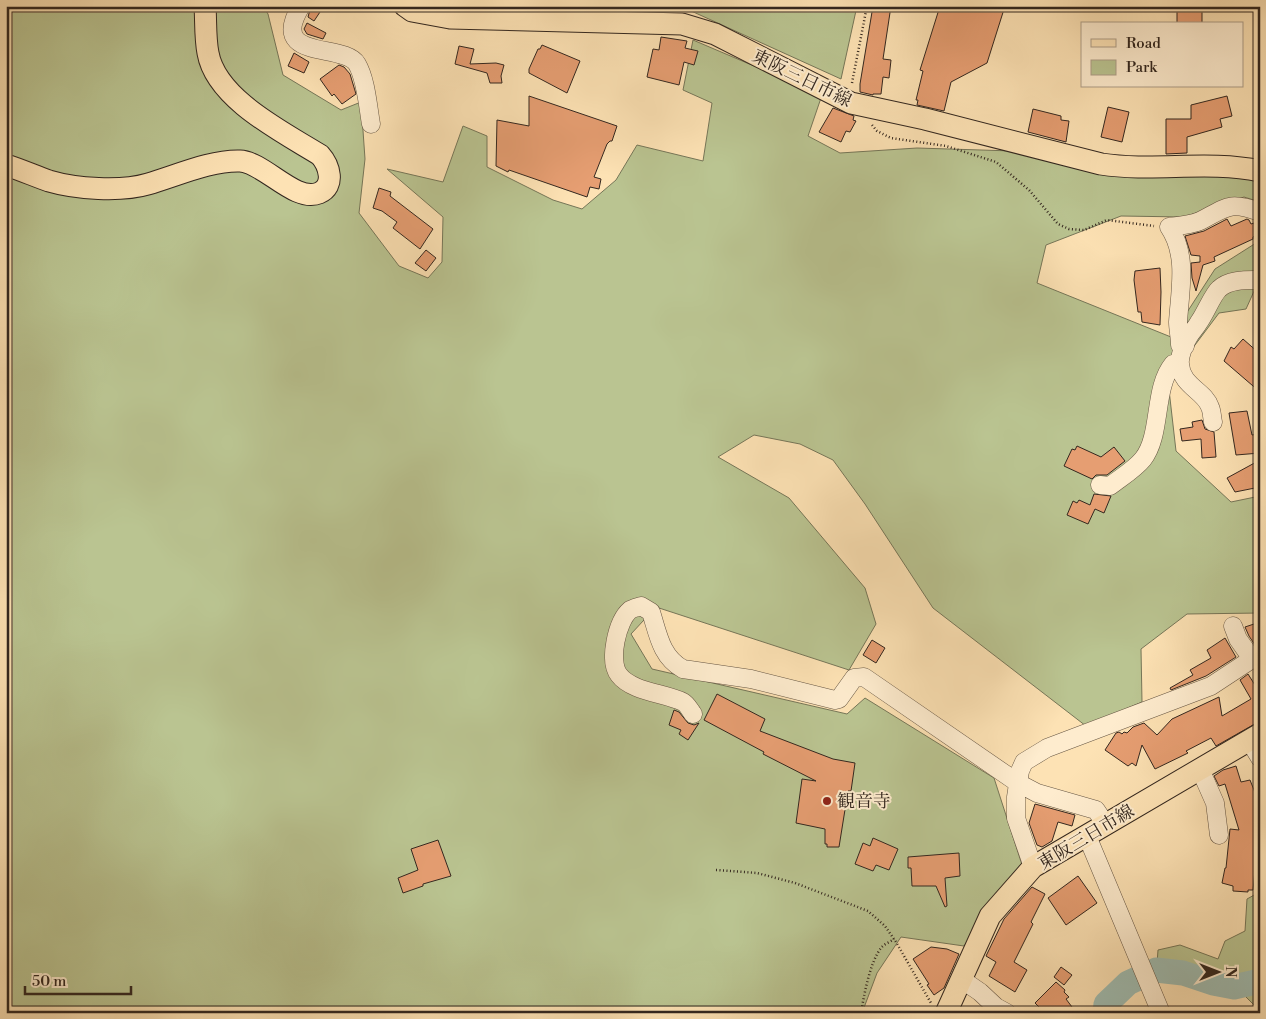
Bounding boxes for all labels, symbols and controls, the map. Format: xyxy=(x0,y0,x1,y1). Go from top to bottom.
legend xyxy=(1081,22,1244,88)
text: Road xyxy=(1126,34,1161,53)
street label: 東阪三日市線 xyxy=(748,44,855,112)
text: Park xyxy=(1126,58,1158,77)
place label: 観音寺 xyxy=(837,790,891,813)
marker: 観音寺 xyxy=(821,795,833,807)
street label: 東阪三日市線 xyxy=(1034,800,1138,875)
north arrow xyxy=(1194,946,1244,996)
scale bar xyxy=(25,964,131,996)
text: N xyxy=(1221,966,1239,978)
text: 50 m xyxy=(32,972,66,991)

